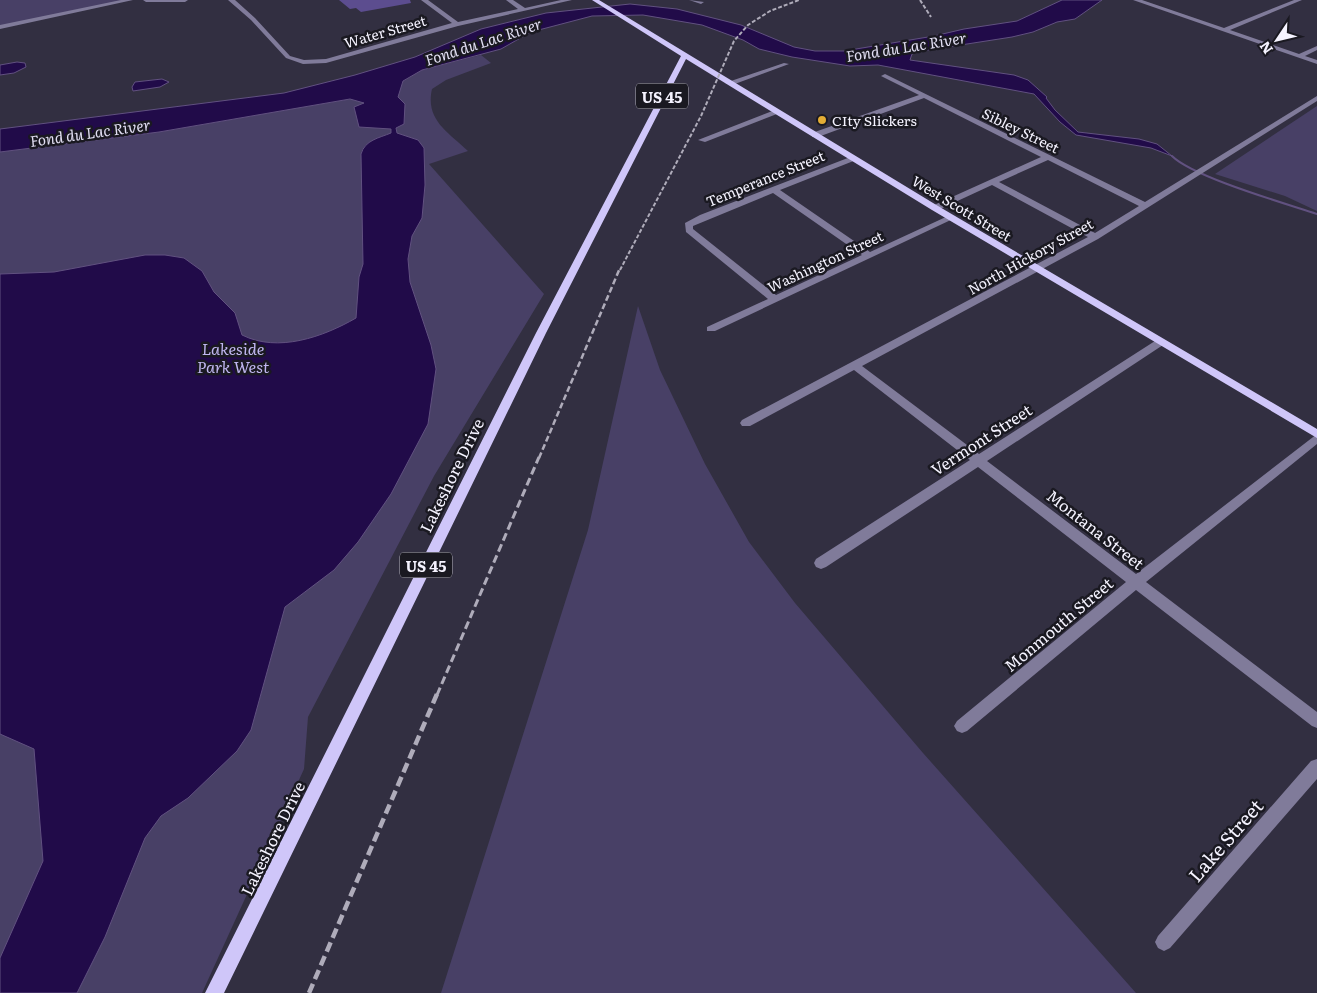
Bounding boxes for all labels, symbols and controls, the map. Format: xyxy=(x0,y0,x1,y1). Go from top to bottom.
street label: Water Street xyxy=(342,10,429,52)
water label: Fond du Lac River xyxy=(422,11,544,71)
north arrow xyxy=(1252,15,1302,65)
water label: Fond du Lac River xyxy=(844,25,968,67)
text: N xyxy=(1254,37,1277,59)
road number: US 45 xyxy=(636,84,688,108)
street label: Sibley Street xyxy=(979,103,1063,157)
place label: CIty Slickers xyxy=(832,110,917,130)
water label: Fond du Lac River xyxy=(28,112,152,152)
marker: CIty Slickers xyxy=(816,114,828,126)
street label: Temperance Street xyxy=(703,145,827,211)
street label: West Scott Street xyxy=(908,170,1016,246)
street label: North Hickory Street xyxy=(964,213,1097,299)
street label: Washington Street xyxy=(764,225,886,297)
park label: Lakeside Park West xyxy=(197,336,270,378)
street label: Vermont Street xyxy=(926,397,1037,481)
street label: Lakeshore Drive xyxy=(413,414,489,536)
street label: Montana Street xyxy=(1042,483,1150,575)
road number: US 45 xyxy=(400,552,452,578)
street label: Monmouth Street xyxy=(998,571,1118,677)
street label: Lakeshore Drive xyxy=(234,777,310,899)
street label: Lake Street xyxy=(1181,792,1269,888)

